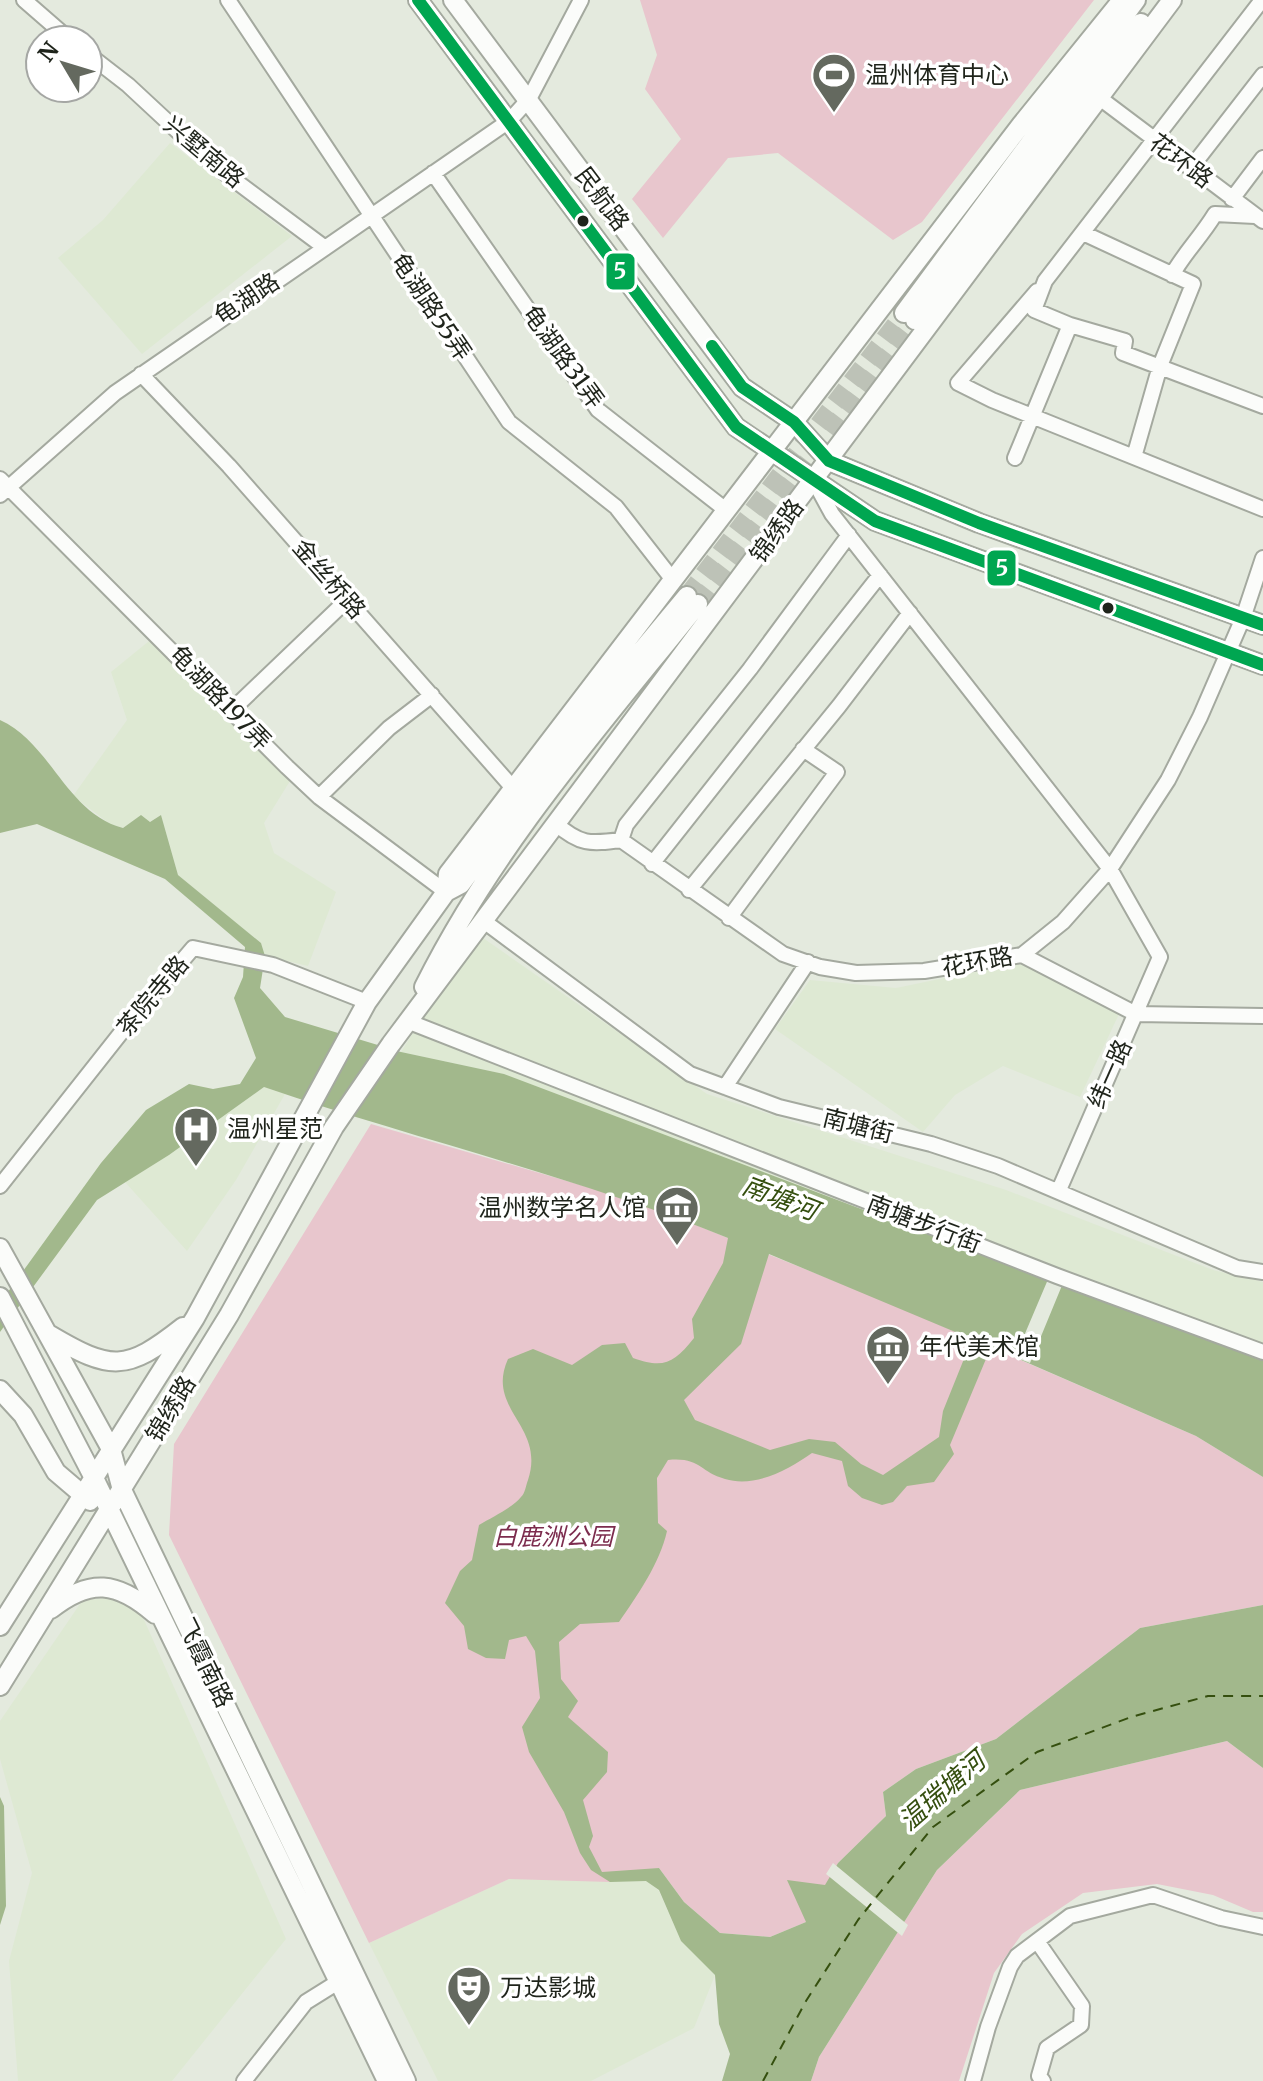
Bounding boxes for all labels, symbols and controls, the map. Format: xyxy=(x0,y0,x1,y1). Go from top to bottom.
north arrow xyxy=(24,24,104,104)
text: N xyxy=(32,36,65,67)
sports icon: 温州体育中心 xyxy=(810,51,858,114)
place label: 温州体育中心 xyxy=(865,59,1009,90)
street label: 兴墅南路 xyxy=(158,109,251,194)
street label: 花环路 xyxy=(1143,127,1219,195)
street label: 民航路 xyxy=(568,161,636,237)
unlabelled marker xyxy=(575,213,591,229)
street label: 龟湖路55弄 xyxy=(384,247,479,366)
line badge: 5 xyxy=(605,252,636,291)
text: 5 xyxy=(614,257,626,285)
street label: 龟湖路 xyxy=(208,266,285,332)
street label: 龟湖路31弄 xyxy=(516,299,611,414)
street label: 锦绣路 xyxy=(743,492,810,569)
street label: 金丝桥路 xyxy=(286,532,373,625)
line badge: 5 xyxy=(986,549,1017,587)
text: 5 xyxy=(996,554,1008,582)
unlabelled marker xyxy=(1100,600,1116,616)
street label: 龟湖路197弄 xyxy=(163,639,278,756)
street label: 花环路 xyxy=(939,940,1015,983)
street label: 茶院寺路 xyxy=(110,949,195,1042)
street label: 纬一路 xyxy=(1081,1035,1138,1113)
street label: 南塘街 xyxy=(819,1102,897,1149)
hospital icon: 温州星范 xyxy=(172,1105,220,1168)
place label: 温州星范 xyxy=(227,1113,323,1144)
water label: 南塘河 xyxy=(738,1168,827,1229)
museum icon: 温州数学名人馆 xyxy=(653,1184,701,1247)
street label: 南塘步行街 xyxy=(863,1188,986,1260)
place label: 温州数学名人馆 xyxy=(478,1192,646,1223)
museum icon: 年代美术馆 xyxy=(864,1323,912,1386)
place label: 年代美术馆 xyxy=(919,1331,1039,1362)
street label: 锦绣路 xyxy=(139,1370,202,1448)
park label: 白鹿洲公园 xyxy=(493,1521,616,1552)
street label: 飞霞南路 xyxy=(170,1613,240,1713)
water label: 温瑞塘河 xyxy=(892,1741,996,1837)
theatre icon: 万达影城 xyxy=(445,1964,493,2027)
place label: 万达影城 xyxy=(500,1972,596,2003)

